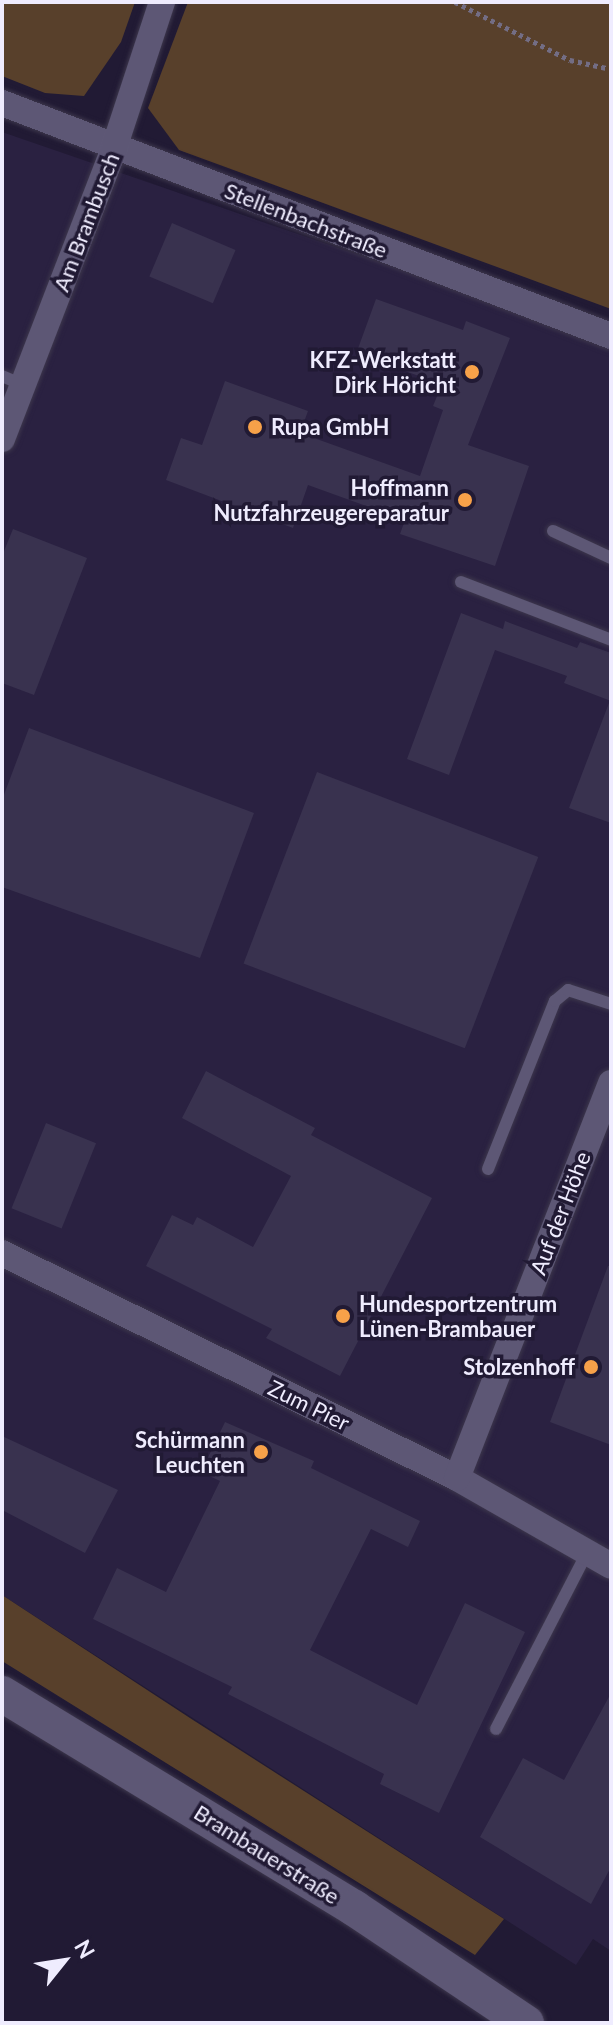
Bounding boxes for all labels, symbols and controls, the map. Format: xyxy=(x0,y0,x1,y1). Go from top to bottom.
street label: Am Brambusch xyxy=(47,149,125,295)
street label: Stellenbachstraße xyxy=(221,177,391,263)
place label: KFZ-Werkstatt Dirk Höricht xyxy=(310,346,456,398)
marker: KFZ-Werkstatt Dirk Höricht xyxy=(463,363,481,381)
place label: Rupa GmbH xyxy=(271,414,389,440)
marker: Rupa GmbH xyxy=(246,418,264,436)
place label: Hoffmann Nutzfahrzeugereparatur xyxy=(214,474,449,526)
marker: Hoffmann Nutzfahrzeugereparatur xyxy=(456,491,474,509)
street label: Auf der Höhe xyxy=(524,1147,596,1279)
place label: Hundesportzentrum Lünen-Brambauer xyxy=(359,1290,557,1342)
marker: Hundesportzentrum Lünen-Brambauer xyxy=(334,1307,352,1325)
place label: Stolzenhoff xyxy=(463,1354,575,1380)
marker: Stolzenhoff xyxy=(582,1358,600,1376)
street label: Zum Pier xyxy=(264,1374,354,1436)
place label: Schürmann Leuchten xyxy=(135,1426,245,1478)
marker: Schürmann Leuchten xyxy=(252,1443,270,1461)
street label: Brambauerstraße xyxy=(189,1799,345,1909)
north arrow xyxy=(24,1921,104,2001)
text: N xyxy=(69,1935,101,1963)

